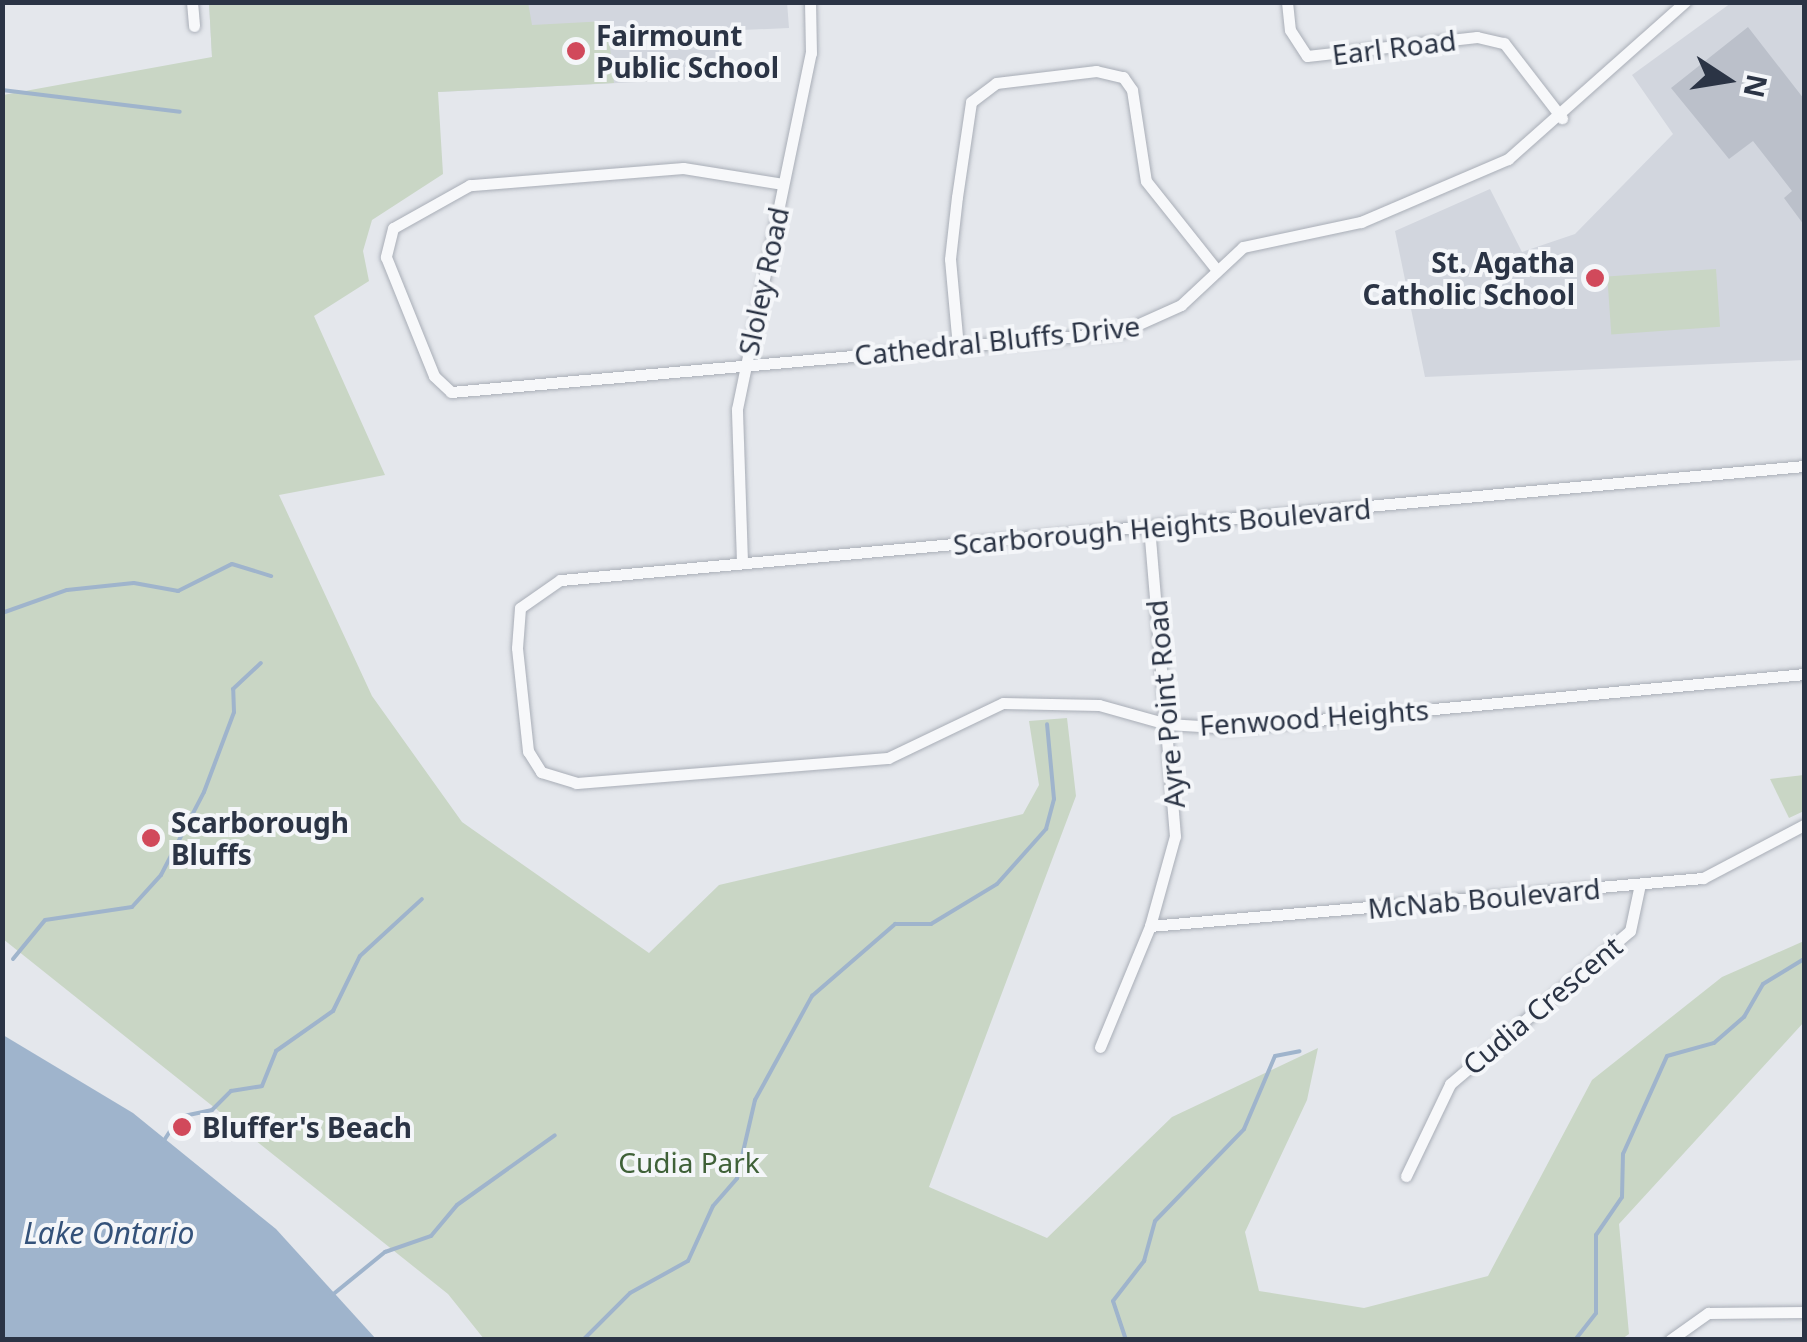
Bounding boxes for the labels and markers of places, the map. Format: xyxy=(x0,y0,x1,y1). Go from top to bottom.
place label: Fairmount Public School xyxy=(596,18,779,84)
marker: Fairmount Public School xyxy=(565,40,587,62)
place label: St. Agatha Catholic School xyxy=(1363,245,1575,311)
marker: St. Agatha Catholic School xyxy=(1584,267,1606,289)
place label: Scarborough Bluffs xyxy=(171,805,349,871)
marker: Scarborough Bluffs xyxy=(140,827,162,849)
place label: Bluffer's Beach xyxy=(202,1110,412,1144)
marker: Bluffer's Beach xyxy=(171,1116,193,1138)

